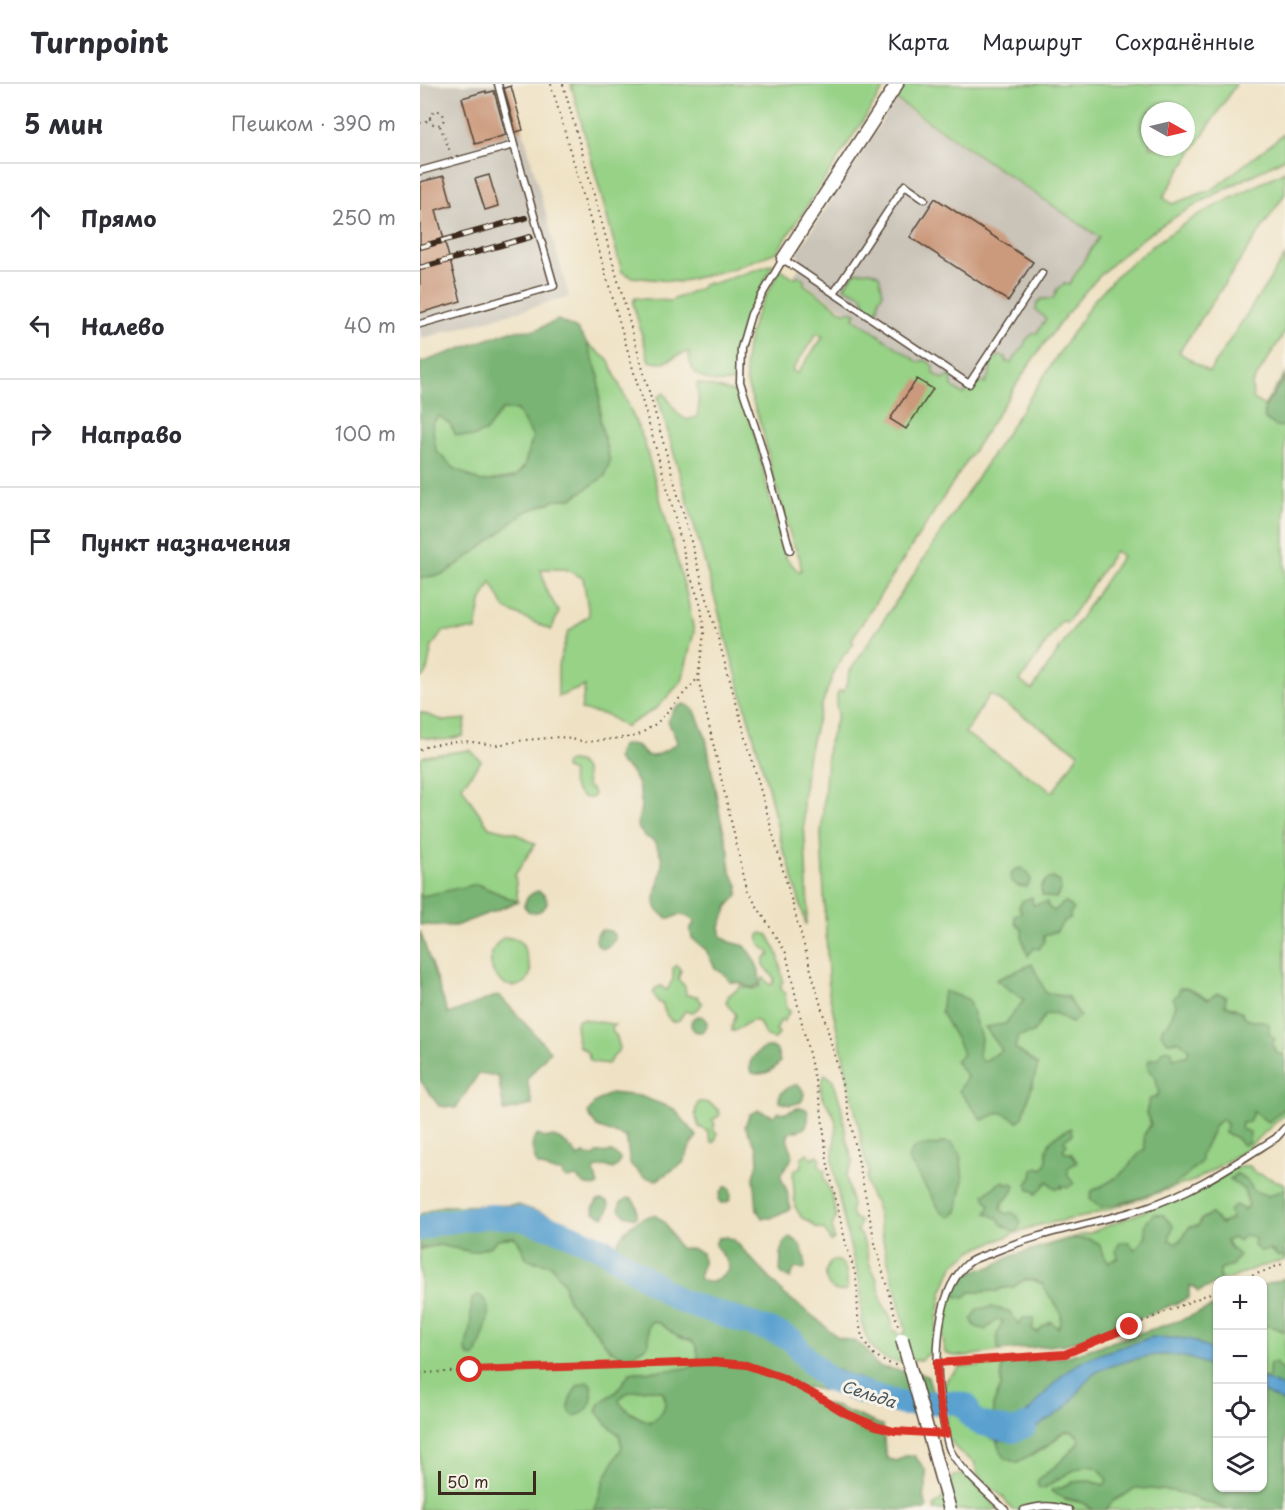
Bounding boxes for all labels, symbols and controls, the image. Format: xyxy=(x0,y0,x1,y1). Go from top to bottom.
text: Turnpoint xyxy=(30,20,169,63)
text: Карта xyxy=(888,25,949,57)
text: Маршрут xyxy=(982,25,1082,57)
text: Сохранённые xyxy=(1115,25,1255,57)
north arrow xyxy=(1141,102,1195,156)
text: 5 мин xyxy=(24,104,103,143)
text: Пешком · 390 m xyxy=(231,108,396,138)
icon: ahead xyxy=(24,201,57,234)
text: Прямо xyxy=(81,201,156,234)
text: 250 m xyxy=(332,202,396,232)
icon: left xyxy=(24,309,57,342)
text: Налево xyxy=(81,309,164,342)
text: 40 m xyxy=(344,310,396,340)
icon: right xyxy=(24,417,57,450)
text: Направо xyxy=(81,417,182,450)
text: 100 m xyxy=(335,418,396,448)
icon: arrive xyxy=(24,525,57,558)
text: Пункт назначения xyxy=(81,525,291,558)
map controls xyxy=(1213,1276,1267,1492)
button: + xyxy=(1213,1276,1267,1330)
route end xyxy=(1116,1313,1142,1339)
button: − xyxy=(1213,1330,1267,1384)
route start xyxy=(456,1356,482,1382)
water label: Сельда xyxy=(839,1373,900,1413)
button: locate xyxy=(1213,1384,1267,1438)
button: layers xyxy=(1213,1438,1267,1492)
scale bar xyxy=(438,1468,536,1496)
text: 50 m xyxy=(447,1469,488,1493)

